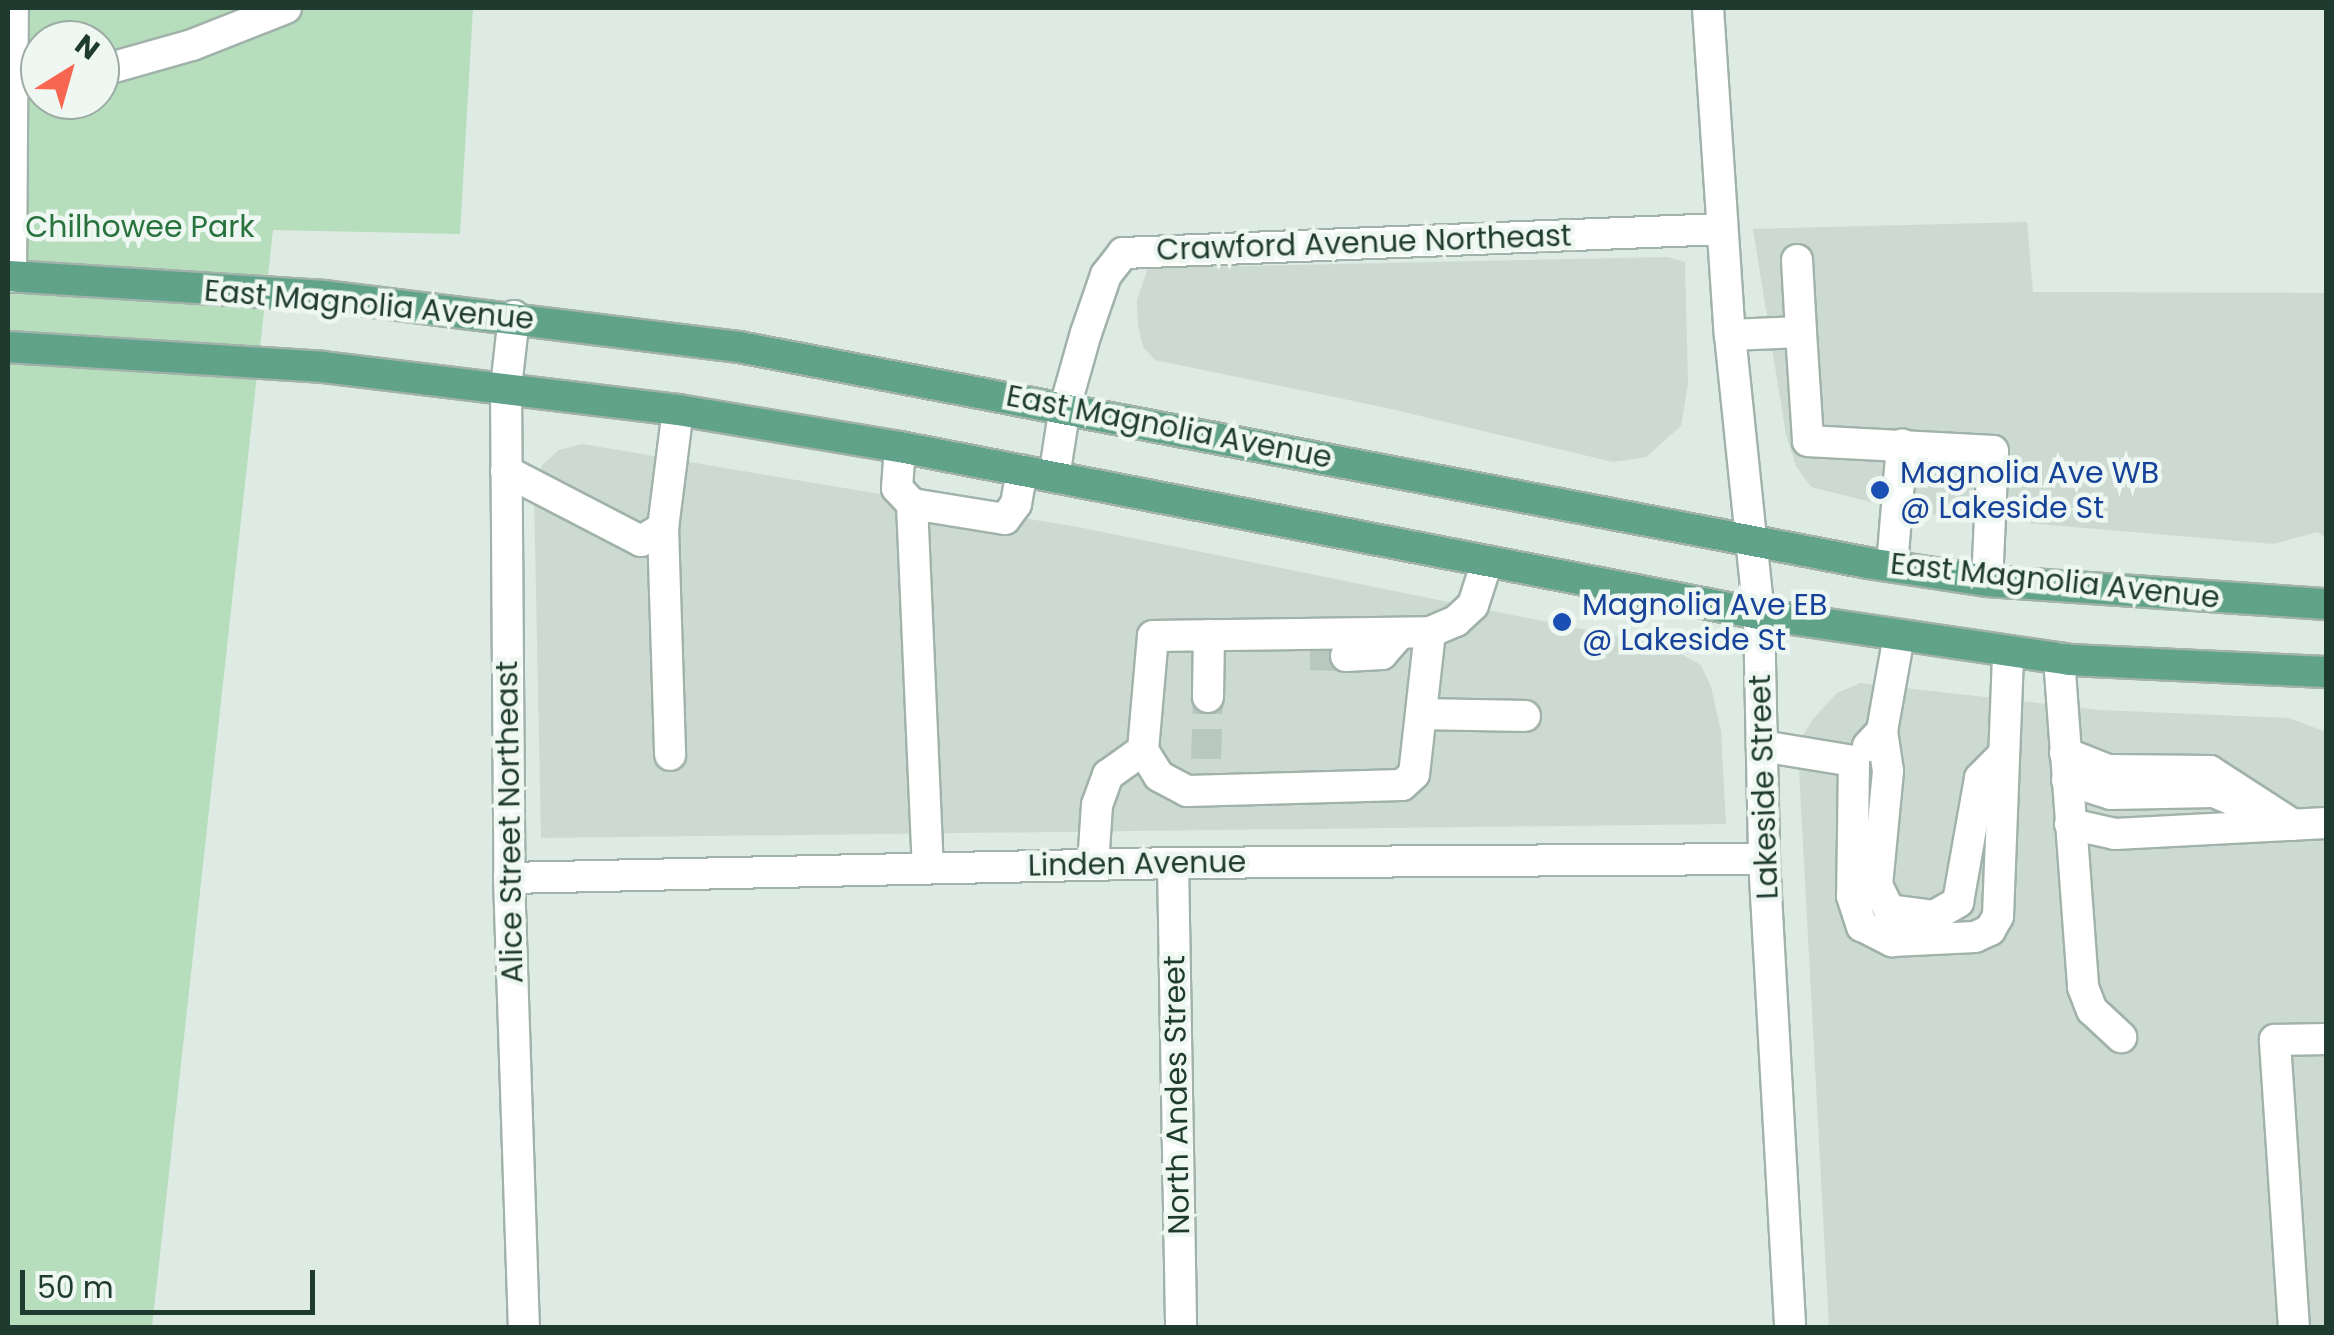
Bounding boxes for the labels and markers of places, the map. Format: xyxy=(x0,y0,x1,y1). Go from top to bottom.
place label: Magnolia Ave WB @ Lakeside St xyxy=(1900,455,2159,526)
marker: Magnolia Ave WB @ Lakeside St xyxy=(1869,479,1891,501)
place label: Magnolia Ave EB @ Lakeside St xyxy=(1582,587,1827,658)
marker: Magnolia Ave EB @ Lakeside St xyxy=(1551,611,1573,633)

